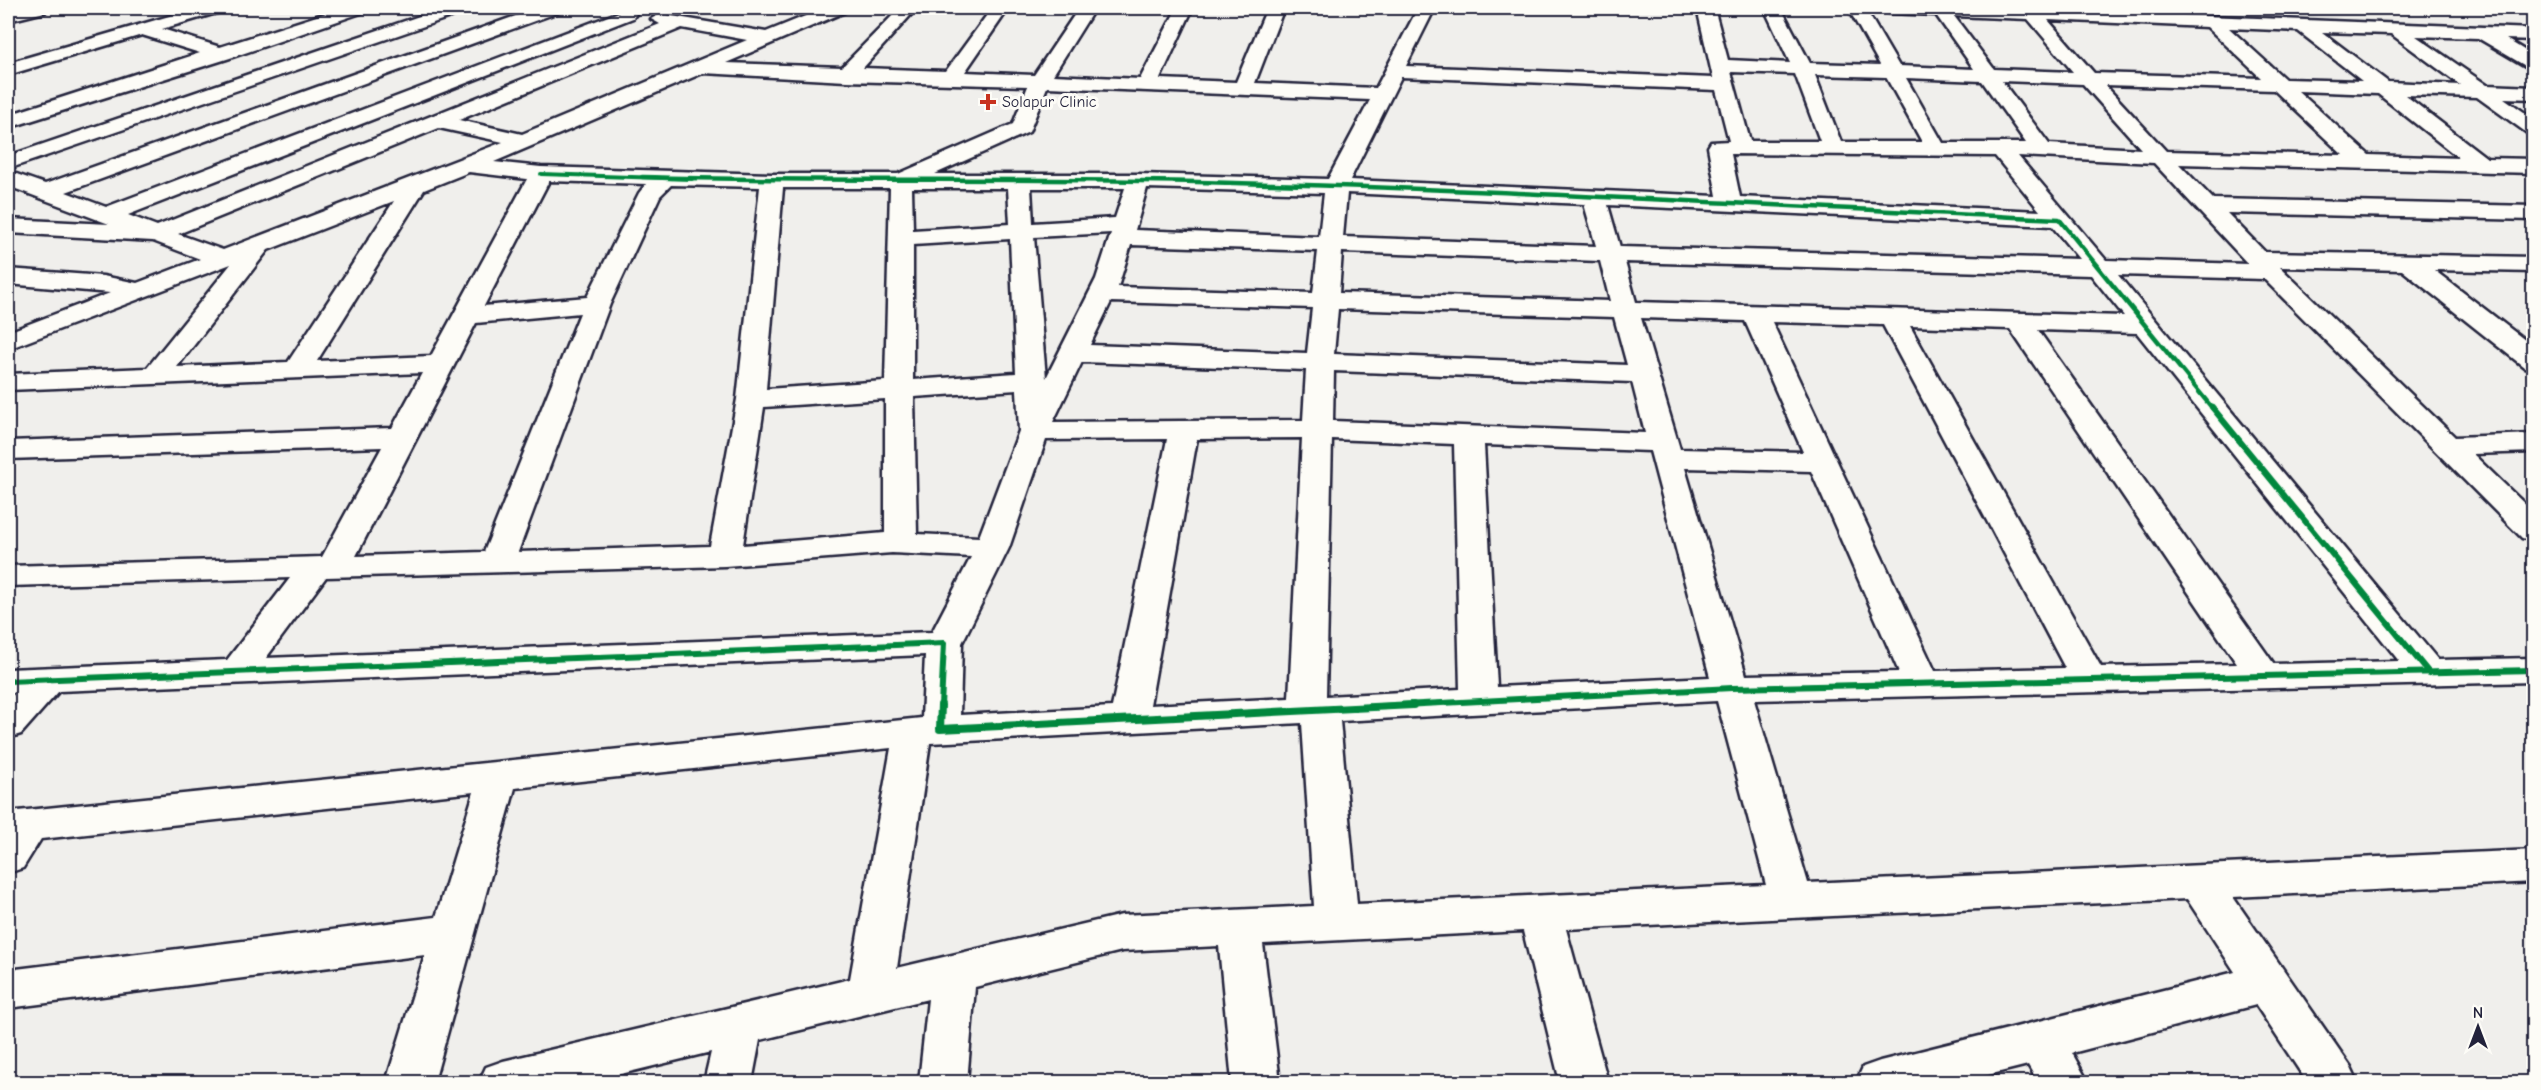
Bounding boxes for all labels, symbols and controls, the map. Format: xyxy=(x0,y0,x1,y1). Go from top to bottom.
marker: Solapur Clinic xyxy=(979,93,997,111)
place label: Solapur Clinic xyxy=(1002,93,1097,111)
north arrow xyxy=(2448,997,2508,1057)
text: N xyxy=(2473,1004,2483,1022)

